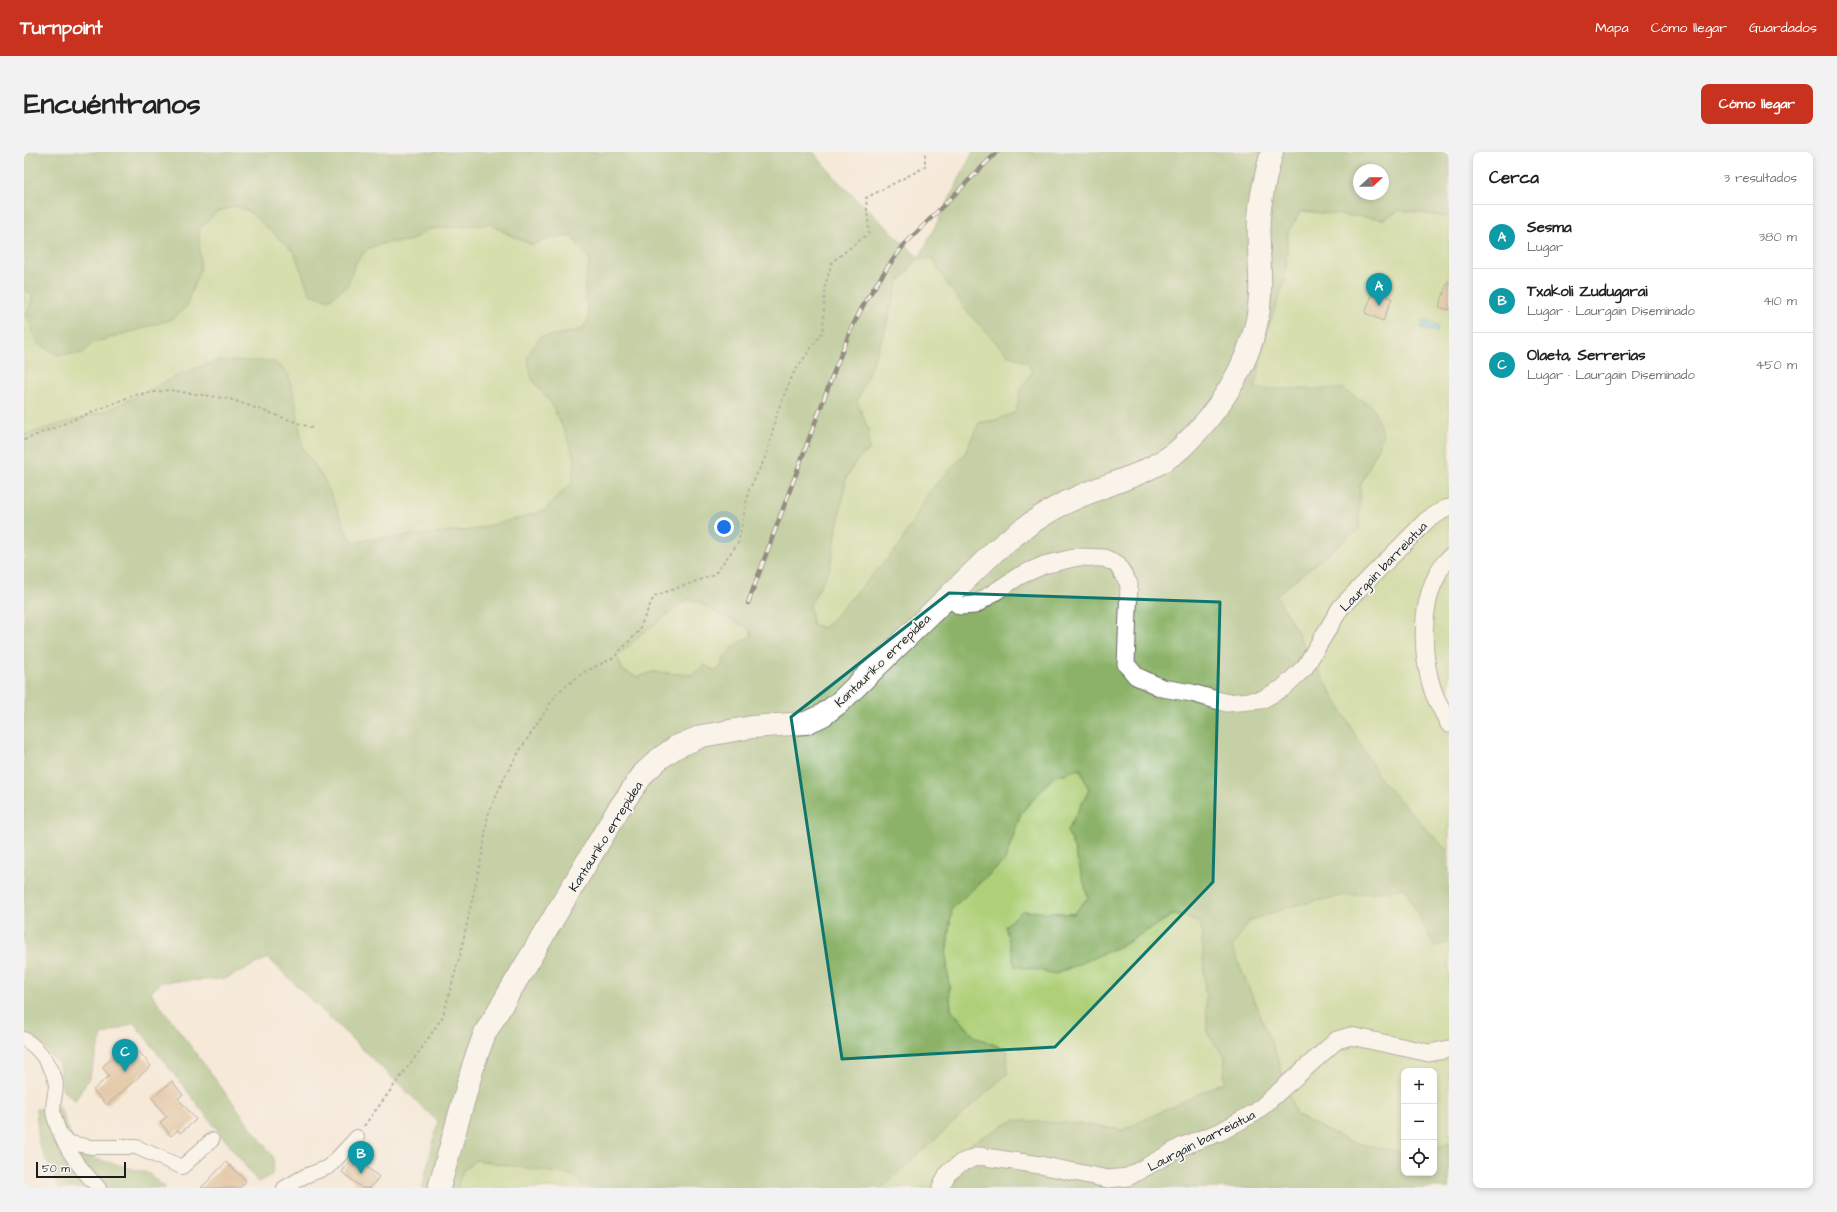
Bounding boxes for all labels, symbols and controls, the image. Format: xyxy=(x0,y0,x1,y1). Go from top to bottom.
text: Turnpoint xyxy=(20,15,103,42)
text: Mapa xyxy=(1595,18,1629,38)
text: Cómo llegar xyxy=(1651,18,1727,38)
text: Guardados xyxy=(1749,18,1817,38)
button: Cómo llegar xyxy=(1701,84,1813,124)
text: Encuéntranos xyxy=(24,85,200,124)
north arrow xyxy=(1353,164,1389,200)
text: Cerca xyxy=(1489,166,1539,190)
text: 3 resultados xyxy=(1723,169,1797,187)
text: Sesma xyxy=(1527,217,1572,238)
text: A xyxy=(1498,228,1506,246)
text: 380 m xyxy=(1758,228,1797,246)
text: Lugar xyxy=(1527,238,1563,256)
pin: A xyxy=(1366,273,1392,306)
text: Txakoli Zudugarai xyxy=(1527,281,1648,302)
text: B xyxy=(1497,292,1507,310)
text: 410 m xyxy=(1763,292,1797,310)
text: Lugar · Laurgain Diseminado xyxy=(1527,302,1695,320)
text: Olaeta, Serrerias xyxy=(1527,345,1646,366)
text: C xyxy=(1497,356,1507,374)
text: 450 m xyxy=(1755,356,1797,374)
text: Lugar · Laurgain Diseminado xyxy=(1527,366,1695,384)
your location xyxy=(714,517,734,537)
street label: Laurgain barreiatua xyxy=(1336,517,1432,616)
street label: Kantauriko errepidea xyxy=(831,610,935,711)
street label: Kantauriko errepidea xyxy=(565,778,647,895)
pin: C xyxy=(112,1039,138,1072)
map controls xyxy=(1401,1068,1437,1176)
button: + xyxy=(1401,1068,1437,1104)
button: − xyxy=(1401,1104,1437,1140)
street label: Laurgain barreiatua xyxy=(1144,1106,1259,1177)
button: locate xyxy=(1401,1140,1437,1176)
pin: B xyxy=(348,1141,374,1174)
scale bar xyxy=(36,1160,126,1179)
text: 50 m xyxy=(42,1161,70,1176)

